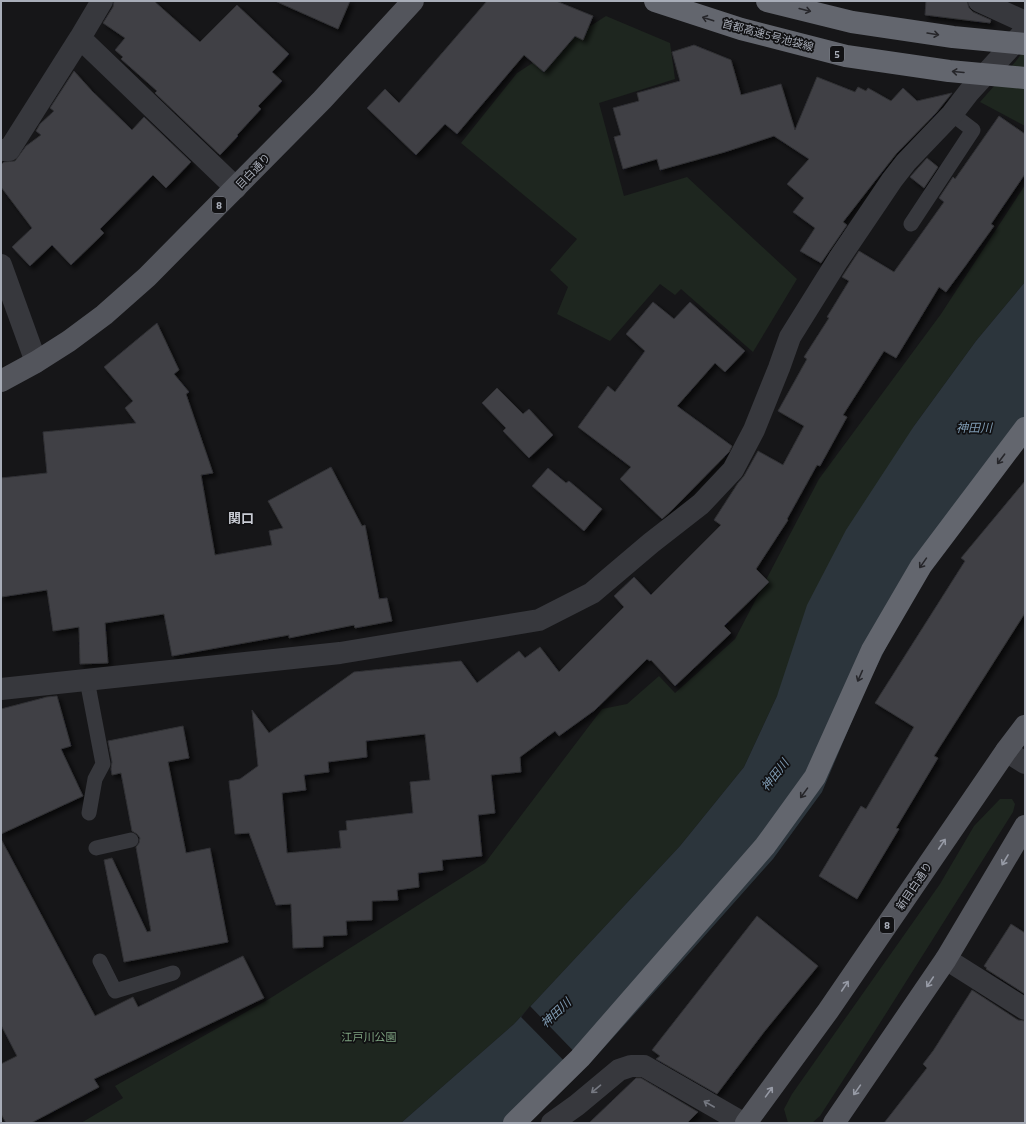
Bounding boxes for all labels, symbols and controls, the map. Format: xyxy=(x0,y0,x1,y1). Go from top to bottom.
one-way arrow xyxy=(798,7,811,15)
one-way arrow xyxy=(702,15,715,22)
street label: 首都高速5号池袋線 xyxy=(720,15,816,55)
one-way arrow xyxy=(926,30,939,38)
road number: 5 xyxy=(830,46,844,62)
one-way arrow xyxy=(952,69,965,76)
street label: 目白通り xyxy=(232,150,274,192)
road number: 8 xyxy=(212,197,226,213)
water label: 神田川 xyxy=(956,418,994,437)
one-way arrow xyxy=(997,453,1005,464)
district label: 関口 xyxy=(228,508,254,528)
one-way arrow xyxy=(919,557,927,568)
one-way arrow xyxy=(856,670,863,682)
water label: 神田川 xyxy=(756,753,794,795)
one-way arrow xyxy=(800,787,808,798)
one-way arrow xyxy=(938,839,946,850)
one-way arrow xyxy=(1001,854,1009,865)
street label: 新目白通り xyxy=(892,859,936,913)
road number: 8 xyxy=(880,917,894,933)
one-way arrow xyxy=(926,977,934,988)
one-way arrow xyxy=(841,981,849,992)
water label: 神田川 xyxy=(536,992,577,1032)
park label: 江戸川公園 xyxy=(342,1029,397,1045)
one-way arrow xyxy=(853,1084,861,1095)
one-way arrow xyxy=(591,1085,602,1094)
one-way arrow xyxy=(765,1086,773,1097)
one-way arrow xyxy=(703,1099,715,1107)

